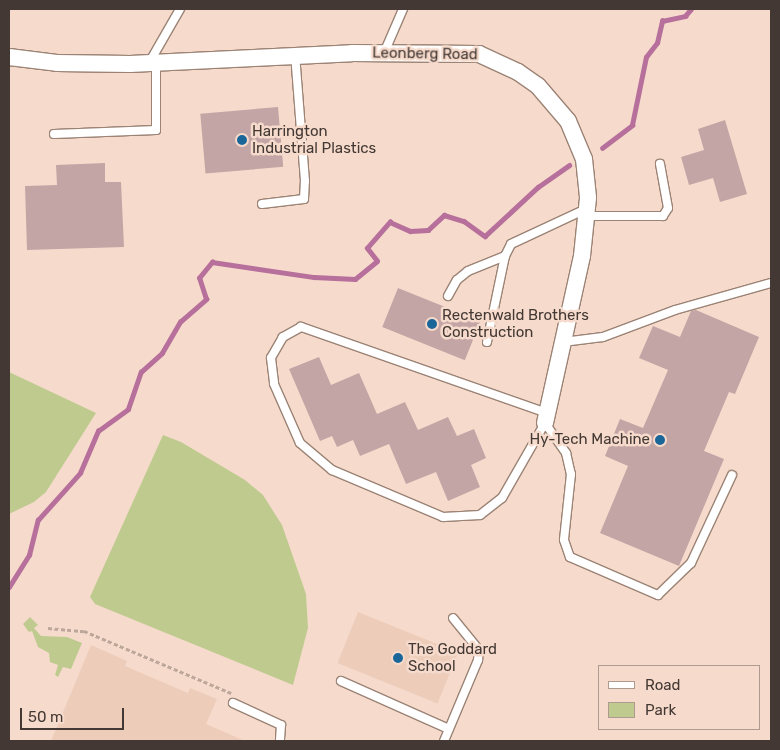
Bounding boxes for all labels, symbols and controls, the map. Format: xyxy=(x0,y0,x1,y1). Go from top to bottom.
street label: Leonberg Road xyxy=(372,44,478,64)
place label: Harrington Industrial Plastics xyxy=(252,122,376,157)
marker: Harrington Industrial Plastics xyxy=(236,134,248,146)
place label: Rectenwald Brothers Construction xyxy=(442,306,589,341)
marker: Rectenwald Brothers Construction xyxy=(426,318,438,330)
place label: Hy-Tech Machine xyxy=(530,431,650,449)
marker: Hy-Tech Machine xyxy=(654,434,666,446)
place label: The Goddard School xyxy=(408,640,497,675)
marker: The Goddard School xyxy=(392,652,404,664)
legend xyxy=(598,665,760,730)
text: Road xyxy=(645,676,681,694)
scale bar xyxy=(22,698,126,730)
text: Park xyxy=(645,701,676,719)
text: 50 m xyxy=(28,708,63,726)

